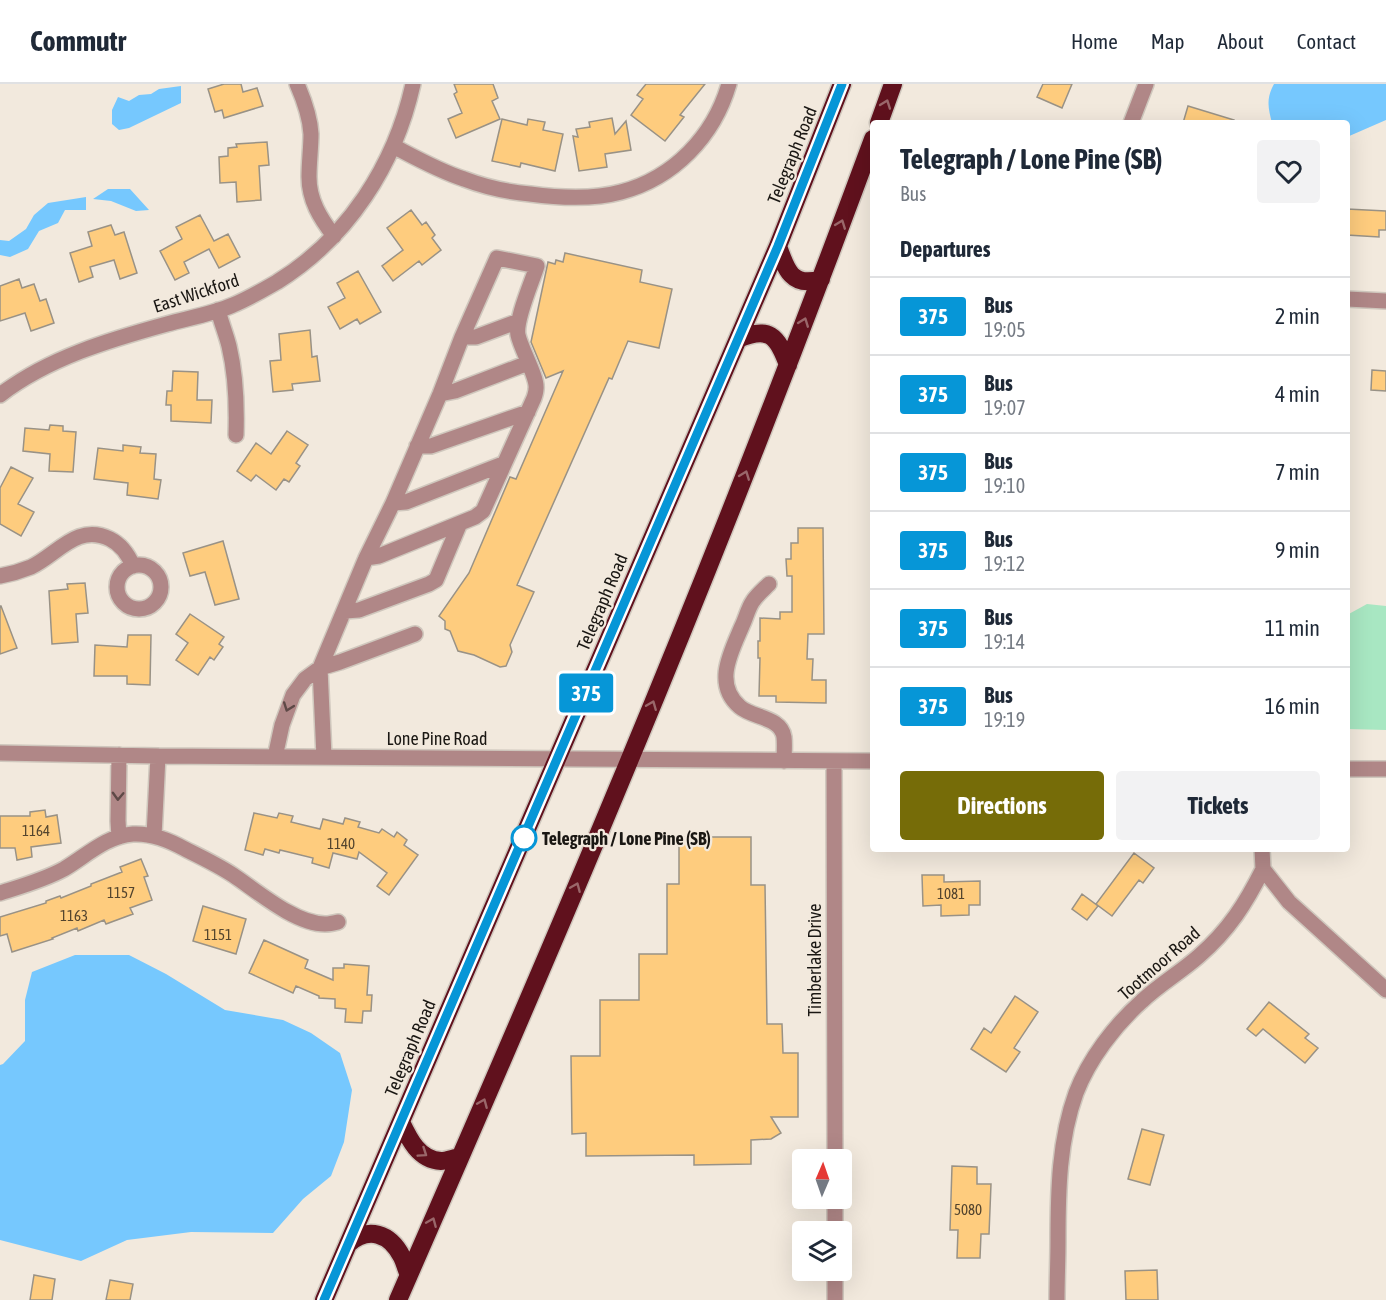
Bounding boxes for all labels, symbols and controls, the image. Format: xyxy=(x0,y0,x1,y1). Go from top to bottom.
text: Commutr xyxy=(30,25,126,57)
text: Home xyxy=(1071,29,1118,53)
text: Map xyxy=(1151,29,1185,53)
text: About xyxy=(1218,29,1264,53)
text: Contact xyxy=(1297,29,1356,53)
one-way arrow xyxy=(879,99,892,109)
street label: Telegraph Road xyxy=(763,103,821,207)
button: heart xyxy=(1257,140,1320,203)
text: Telegraph / Lone Pine (SB) xyxy=(900,143,1163,175)
text: Bus xyxy=(900,182,926,205)
one-way arrow xyxy=(834,219,847,230)
text: Departures xyxy=(900,236,990,262)
street label: East Wickford xyxy=(150,269,242,317)
text: Bus xyxy=(984,292,1013,318)
text: 2 min xyxy=(1275,303,1320,329)
text: 375 xyxy=(918,304,948,328)
one-way arrow xyxy=(797,317,810,328)
text: 19:05 xyxy=(984,318,1026,341)
text: Bus xyxy=(984,370,1013,396)
text: 4 min xyxy=(1275,381,1320,407)
text: 375 xyxy=(918,382,948,406)
text: 19:07 xyxy=(984,396,1026,419)
text: Bus xyxy=(984,448,1013,474)
text: 7 min xyxy=(1275,459,1320,485)
text: 375 xyxy=(918,460,948,484)
one-way arrow xyxy=(738,471,750,482)
text: 19:10 xyxy=(984,474,1025,497)
text: Bus xyxy=(984,526,1013,552)
text: 9 min xyxy=(1275,537,1320,563)
text: 375 xyxy=(918,538,948,562)
street label: Telegraph Road xyxy=(572,551,632,653)
text: 19:12 xyxy=(984,552,1025,575)
text: Bus xyxy=(984,604,1013,630)
text: 11 min xyxy=(1265,615,1320,641)
text: 375 xyxy=(918,616,948,640)
text: 19:14 xyxy=(984,630,1025,653)
line badge: 375 xyxy=(552,674,620,712)
text: 375 xyxy=(571,681,601,705)
text: Bus xyxy=(984,682,1013,708)
text: 16 min xyxy=(1265,693,1320,719)
text: 375 xyxy=(918,694,948,718)
one-way arrow xyxy=(645,700,657,711)
one-way arrow xyxy=(283,701,296,712)
text: 19:19 xyxy=(984,708,1025,731)
street label: Lone Pine Road xyxy=(386,728,488,749)
button: Directions xyxy=(900,771,1104,840)
button: Tickets xyxy=(1116,771,1320,840)
one-way arrow xyxy=(112,792,125,801)
house number: 1164 xyxy=(22,822,50,839)
marker: Telegraph / Lone Pine (SB) xyxy=(511,825,537,851)
place label: Telegraph / Lone Pine (SB) xyxy=(542,828,711,849)
house number: 1140 xyxy=(327,835,355,852)
one-way arrow xyxy=(569,883,581,894)
house number: 1157 xyxy=(107,884,135,901)
house number: 1081 xyxy=(937,885,965,902)
street label: Timberlake Drive xyxy=(804,904,825,1016)
house number: 1163 xyxy=(60,907,88,924)
street label: Tootmoor Road xyxy=(1114,922,1204,1004)
house number: 1151 xyxy=(204,926,232,943)
street label: Telegraph Road xyxy=(380,997,440,1099)
one-way arrow xyxy=(476,1099,488,1110)
one-way arrow xyxy=(417,1145,428,1156)
north arrow xyxy=(792,1149,852,1209)
map controls xyxy=(792,1149,852,1281)
house number: 5080 xyxy=(954,1201,982,1218)
one-way arrow xyxy=(425,1217,437,1228)
button: layers xyxy=(792,1221,852,1281)

